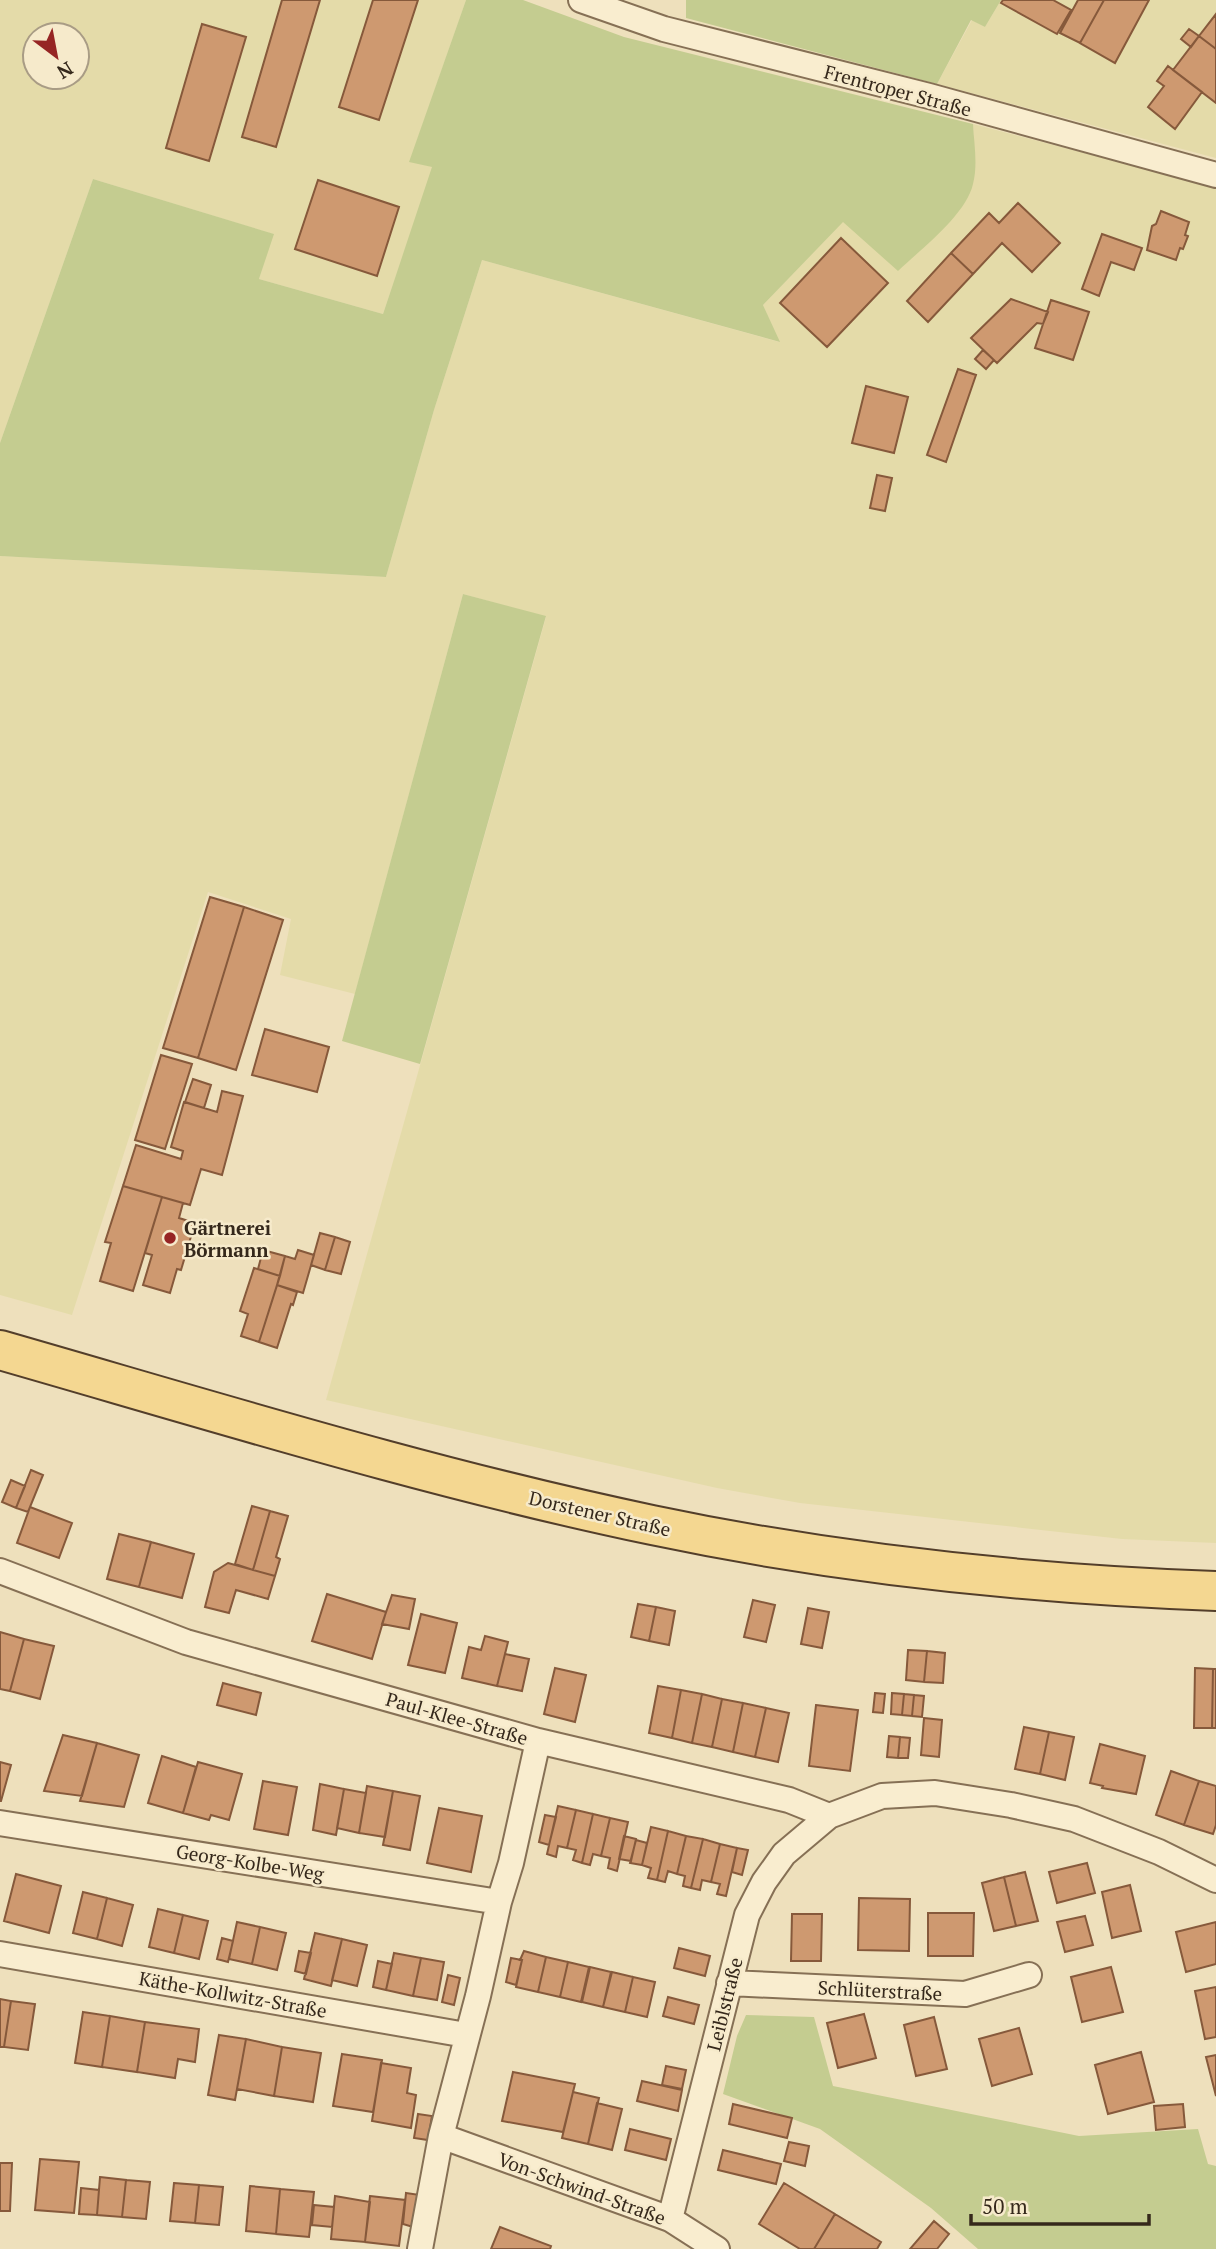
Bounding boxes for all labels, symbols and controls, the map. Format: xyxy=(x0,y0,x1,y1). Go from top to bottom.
north arrow xyxy=(21,21,91,91)
text: N xyxy=(52,56,78,86)
street label: Frentroper Straße xyxy=(822,58,974,122)
place label: Gärtnerei Börmann xyxy=(184,1215,271,1262)
marker: Gärtnerei Börmann xyxy=(162,1230,178,1246)
street label: Dorstener Straße xyxy=(527,1485,673,1541)
street label: Paul-Klee-Straße xyxy=(383,1686,531,1750)
street label: Georg-Kolbe-Weg xyxy=(174,1838,327,1886)
street label: Leiblstraße xyxy=(700,1955,748,2053)
street label: Käthe-Kollwitz-Straße xyxy=(137,1965,329,2023)
street label: Schlüterstraße xyxy=(817,1974,943,2006)
street label: Von-Schwind-Straße xyxy=(495,2146,669,2230)
scale bar xyxy=(971,2182,1150,2226)
text: 50 m xyxy=(982,2192,1028,2220)

